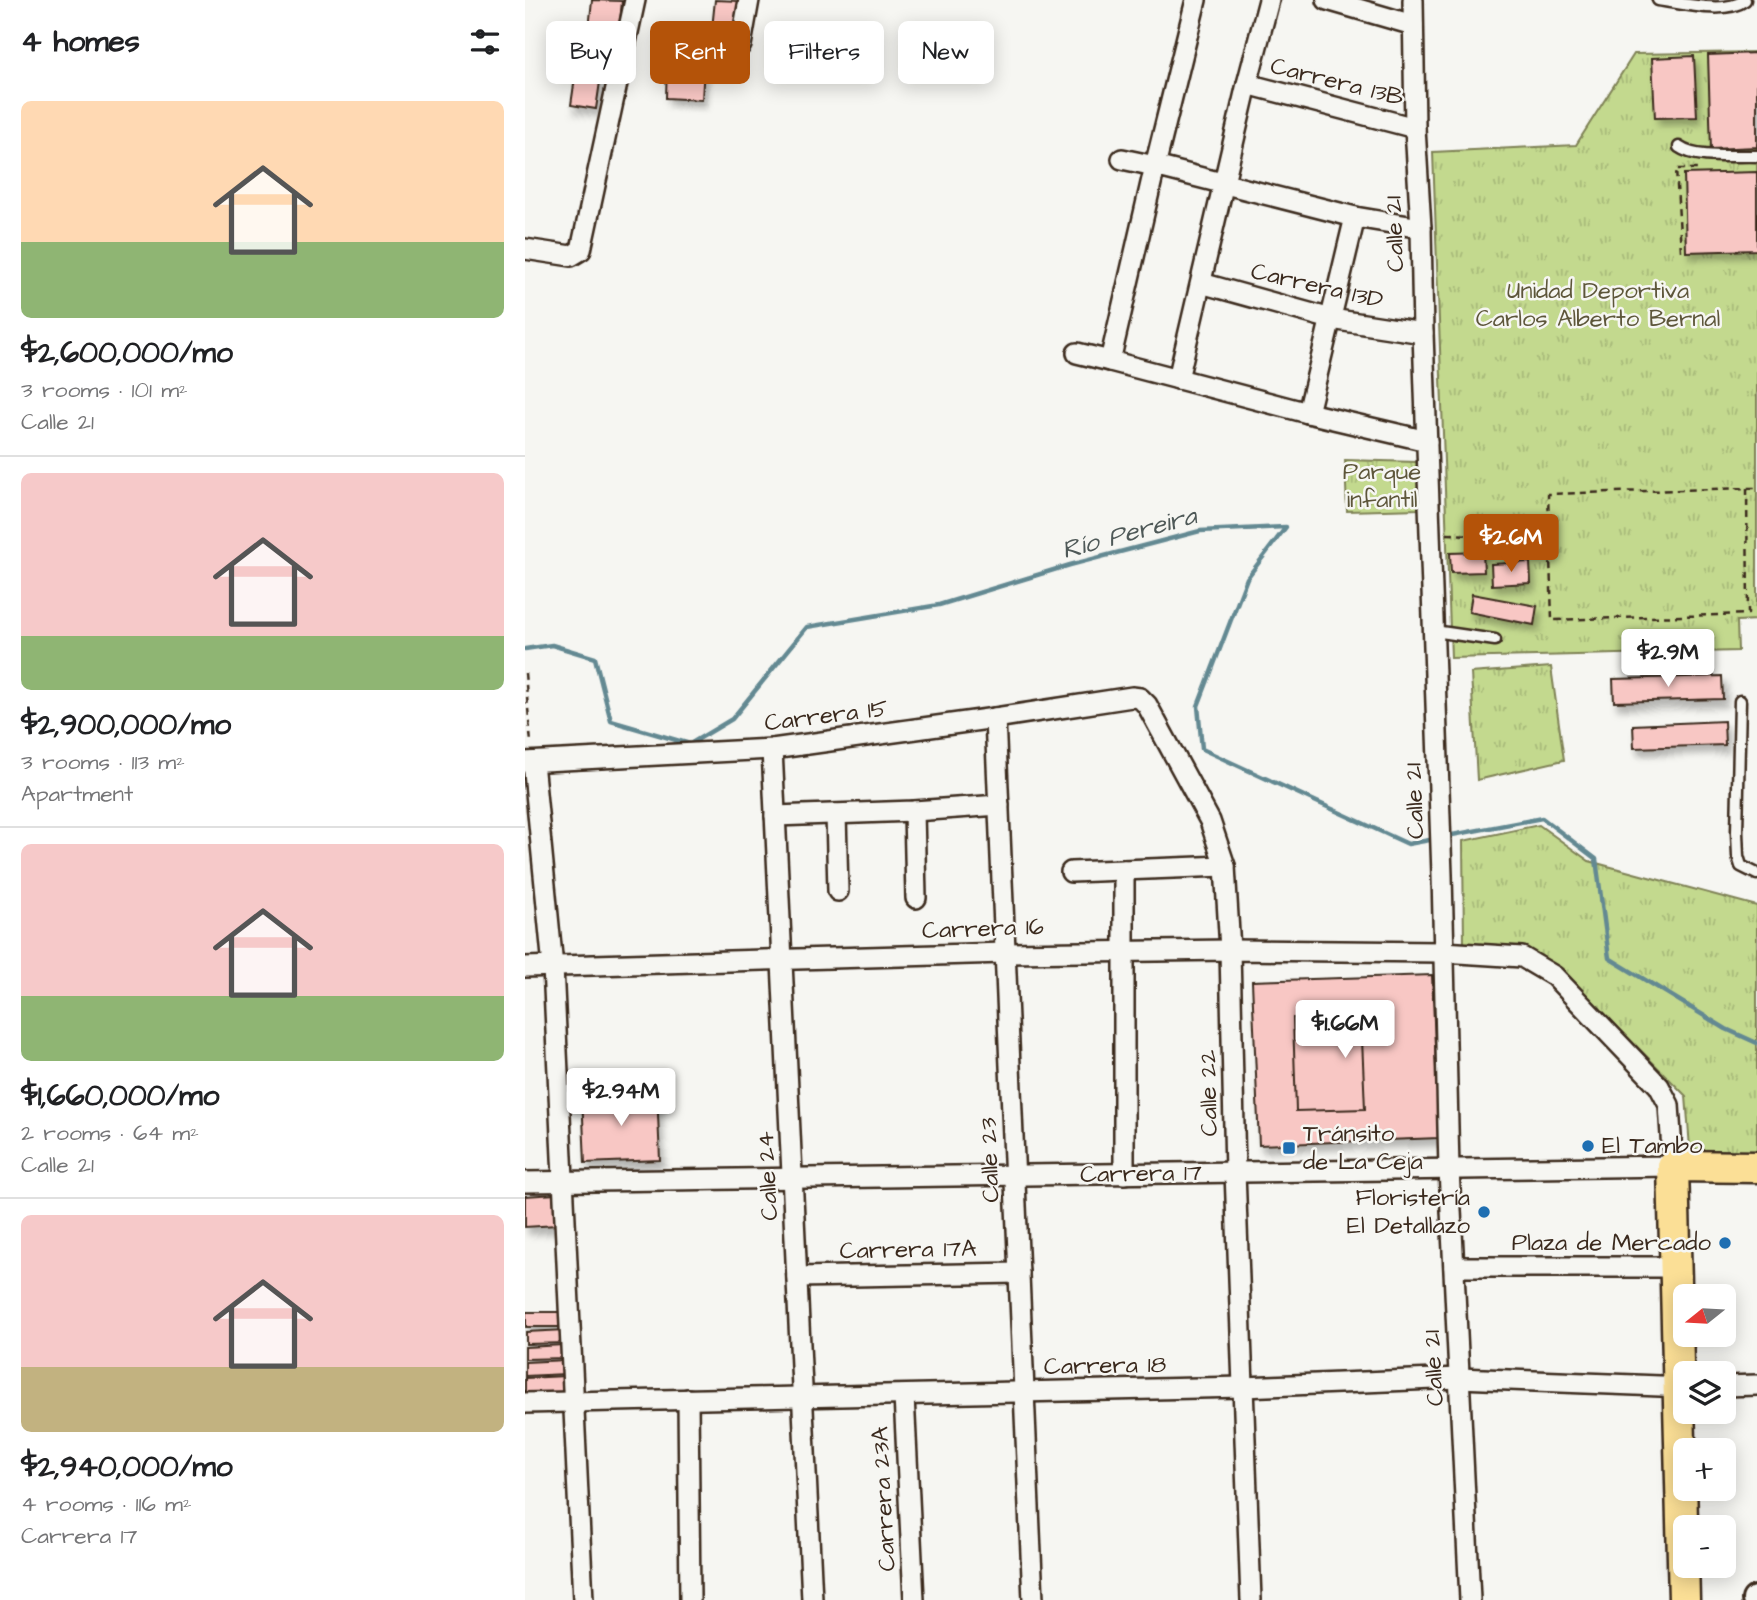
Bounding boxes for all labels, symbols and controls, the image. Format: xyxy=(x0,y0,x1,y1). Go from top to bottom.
text: 4 homes xyxy=(21,21,140,63)
chip: Buy xyxy=(546,21,636,84)
chip: Rent xyxy=(650,21,750,84)
chip: Filters xyxy=(764,21,884,84)
chip: New xyxy=(898,21,994,84)
icon: filters xyxy=(466,23,504,61)
street label: Carrera 13B xyxy=(1267,49,1407,115)
icon: home xyxy=(200,147,326,273)
street label: Calle 21 xyxy=(1377,195,1413,273)
street label: Carrera 13D xyxy=(1248,254,1386,318)
park label: Unidad Deportiva Carlos Alberto Bernal xyxy=(1476,274,1720,336)
text: $2,600,000/mo xyxy=(21,332,233,374)
text: 3 rooms · 101 m² xyxy=(21,374,188,406)
text: Calle 21 xyxy=(21,406,94,438)
park label: Parque infantil xyxy=(1343,455,1421,517)
water label: Río Pereira xyxy=(1058,497,1202,568)
pin: $2.6M xyxy=(1462,514,1560,574)
icon: home xyxy=(200,519,326,645)
text: $2.6M xyxy=(1480,521,1542,553)
pin: $2.9M xyxy=(1619,630,1717,689)
text: $2.9M xyxy=(1637,636,1699,668)
street label: Carrera 15 xyxy=(762,692,890,740)
text: $2,900,000/mo xyxy=(21,704,231,746)
text: 3 rooms · 113 m² xyxy=(21,746,185,778)
street label: Calle 21 xyxy=(1397,762,1433,840)
text: Apartment xyxy=(21,778,133,810)
icon: home xyxy=(200,890,326,1016)
street label: Carrera 16 xyxy=(922,910,1044,948)
pin: $1.66M xyxy=(1288,1000,1402,1060)
text: $1.66M xyxy=(1312,1007,1378,1039)
street label: Calle 22 xyxy=(1191,1049,1227,1137)
pin: $2.94M xyxy=(564,1068,678,1128)
text: $1,660,000/mo xyxy=(21,1075,219,1117)
text: $2.94M xyxy=(583,1075,659,1107)
text: 2 rooms · 64 m² xyxy=(21,1117,199,1149)
street label: Calle 23 xyxy=(972,1117,1008,1203)
place label: Tránsito de La Ceja xyxy=(1303,1117,1423,1179)
place label: El Tambo xyxy=(1602,1129,1703,1163)
street label: Calle 24 xyxy=(749,1130,787,1222)
marker: El Tambo xyxy=(1580,1138,1596,1154)
marker: Tránsito de La Ceja xyxy=(1281,1140,1297,1156)
text: Calle 21 xyxy=(21,1149,94,1181)
street label: Carrera 17 xyxy=(1080,1156,1202,1192)
place label: Floristería El Detallazo xyxy=(1347,1181,1471,1243)
marker: Floristería El Detallazo xyxy=(1476,1204,1492,1220)
place label: Plaza de Mercado xyxy=(1512,1226,1712,1260)
street label: Carrera 17A xyxy=(839,1232,977,1268)
marker: Plaza de Mercado xyxy=(1717,1235,1733,1251)
icon: home xyxy=(200,1261,326,1387)
north arrow xyxy=(1673,1284,1736,1348)
map controls xyxy=(1673,1284,1736,1578)
street label: Calle 21 xyxy=(1415,1329,1453,1407)
street label: Carrera 18 xyxy=(1044,1348,1166,1384)
button: layers xyxy=(1673,1361,1736,1424)
street label: Carrera 23A xyxy=(863,1426,905,1572)
button: + xyxy=(1673,1438,1736,1501)
text: $2,940,000/mo xyxy=(21,1446,233,1488)
text: 4 rooms · 116 m² xyxy=(21,1488,192,1520)
button: − xyxy=(1673,1515,1736,1578)
text: Carrera 17 xyxy=(21,1520,138,1552)

